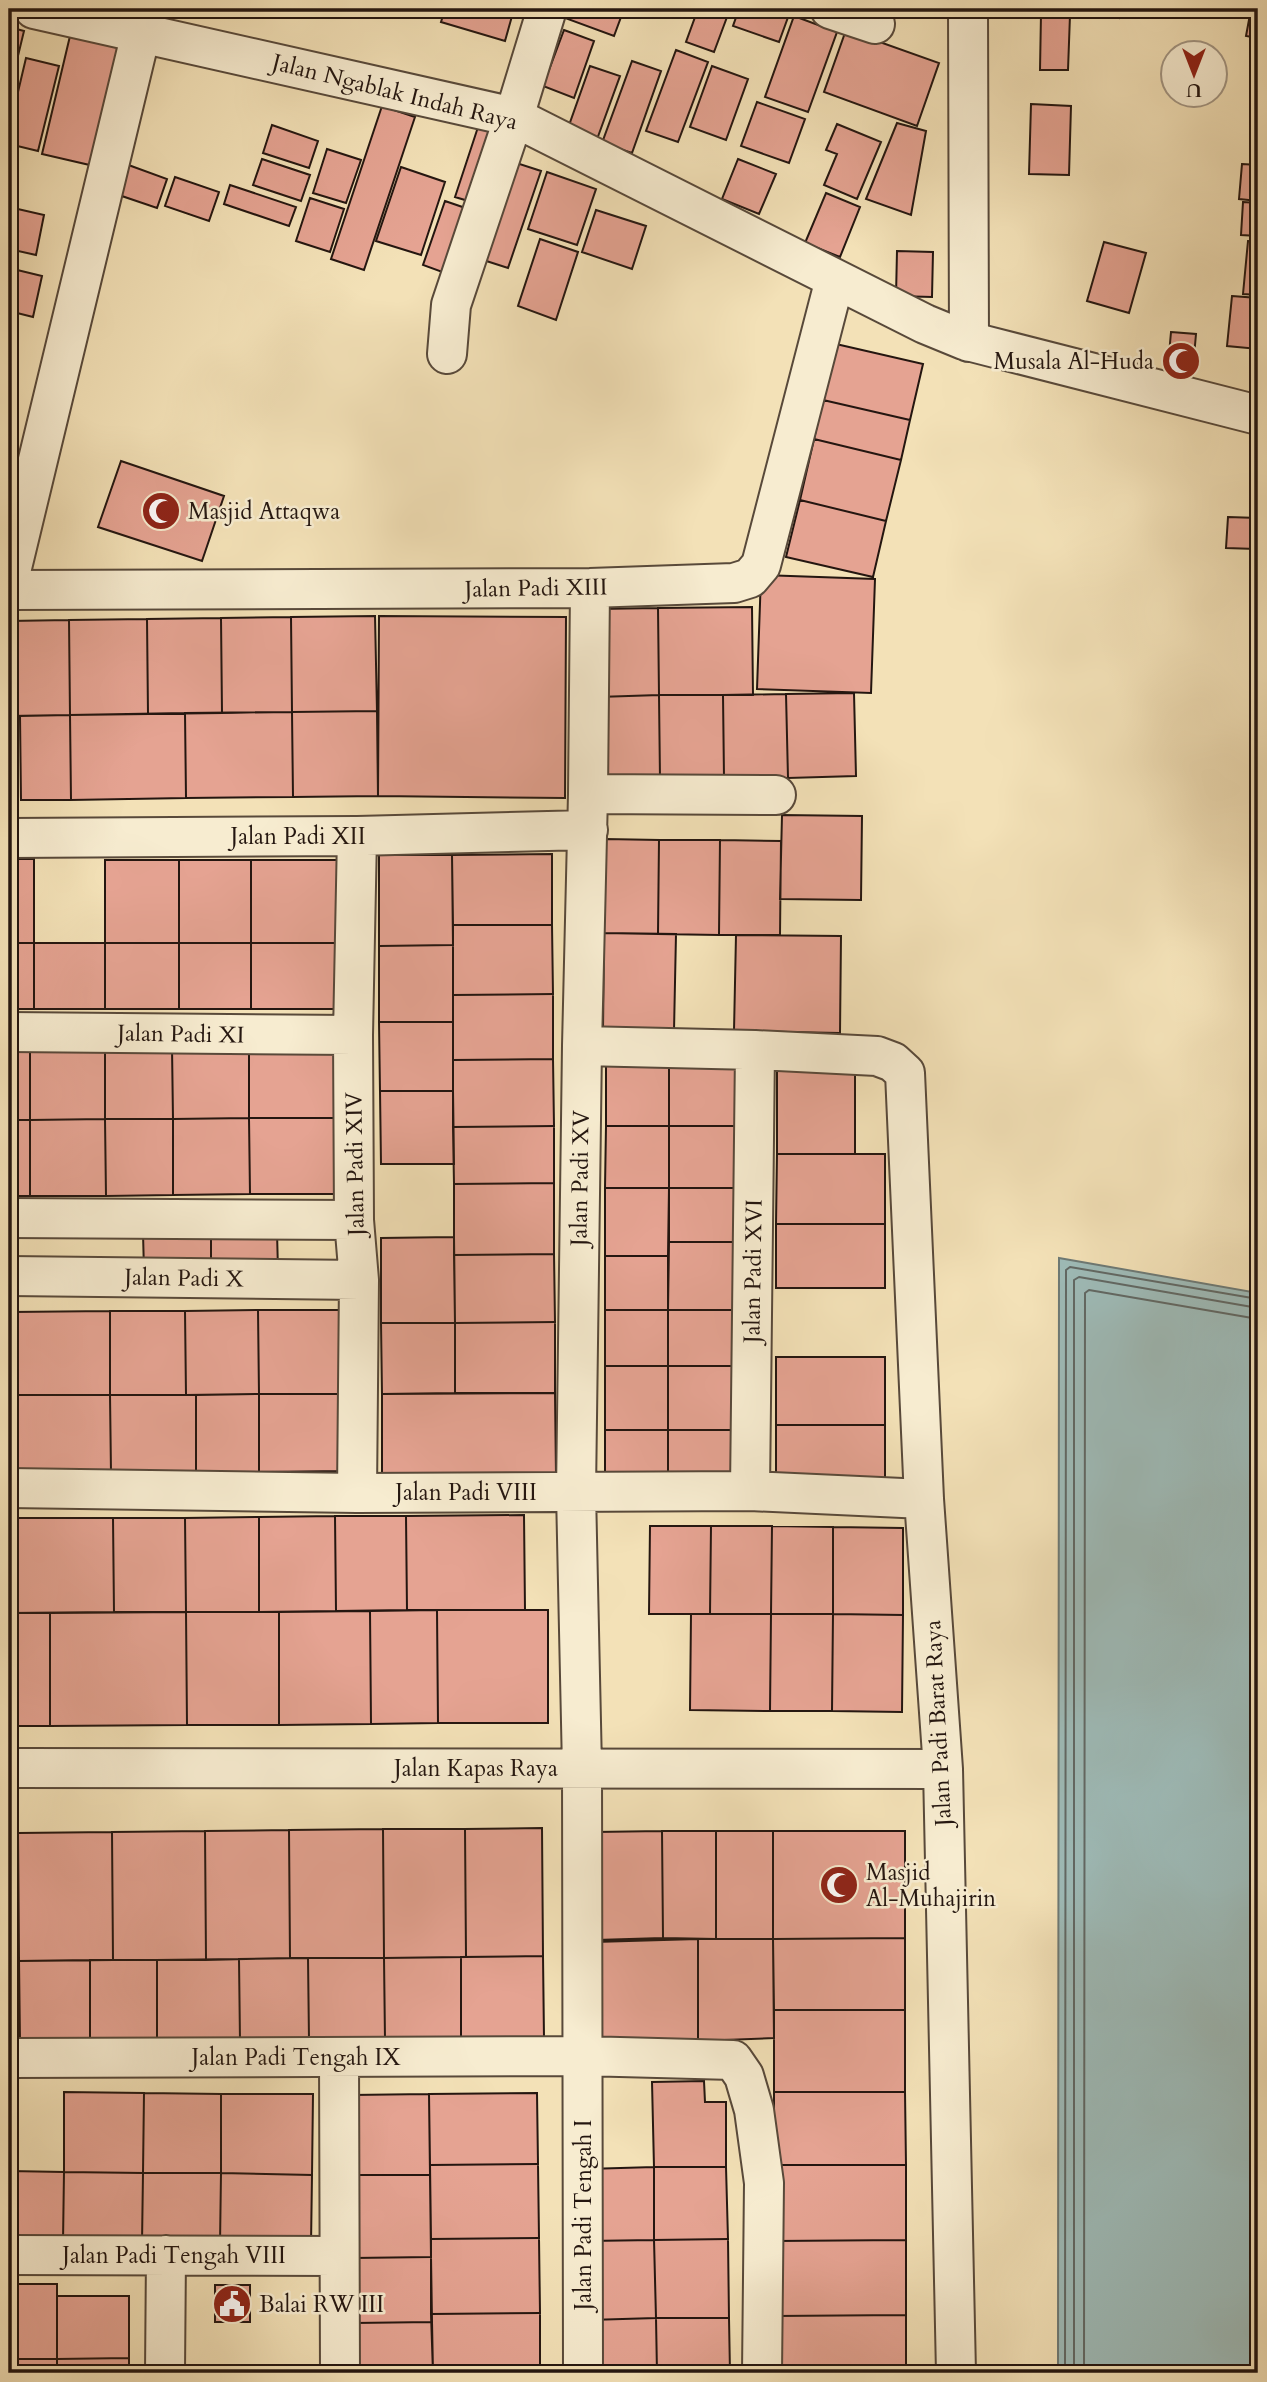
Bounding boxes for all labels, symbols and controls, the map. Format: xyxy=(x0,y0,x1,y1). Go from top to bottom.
north arrow xyxy=(1158,38,1228,108)
street label: Jalan Ngablak Indah Raya xyxy=(266,46,521,137)
text: U xyxy=(1186,77,1202,103)
mosque icon: Musala Al-Huda xyxy=(1160,340,1202,382)
place label: Musala Al-Huda xyxy=(994,346,1154,377)
mosque icon: Masjid Attaqwa xyxy=(140,490,182,532)
place label: Masjid Attaqwa xyxy=(188,496,340,527)
street label: Jalan Padi XIII xyxy=(461,571,608,605)
street label: Jalan Padi XII xyxy=(228,821,365,852)
street label: Jalan Padi XI xyxy=(114,1017,245,1051)
street label: Jalan Padi XIV xyxy=(338,1092,372,1239)
street label: Jalan Padi XV xyxy=(563,1110,597,1249)
street label: Jalan Padi XVI xyxy=(736,1199,770,1346)
street label: Jalan Padi X xyxy=(121,1261,245,1295)
street label: Jalan Padi VIII xyxy=(392,1477,537,1508)
street label: Jalan Padi Barat Raya xyxy=(917,1619,959,1830)
street label: Jalan Kapas Raya xyxy=(391,1753,558,1784)
place label: Masjid Al-Muhajirin xyxy=(866,1857,996,1914)
mosque icon: Masjid Al-Muhajirin xyxy=(818,1864,860,1906)
street label: Jalan Padi Tengah IX xyxy=(188,2042,401,2073)
street label: Jalan Padi Tengah I xyxy=(568,2119,599,2314)
street label: Jalan Padi Tengah VIII xyxy=(59,2240,286,2271)
public building icon: Balai RW III xyxy=(211,2283,253,2325)
place label: Balai RW III xyxy=(259,2289,384,2320)

